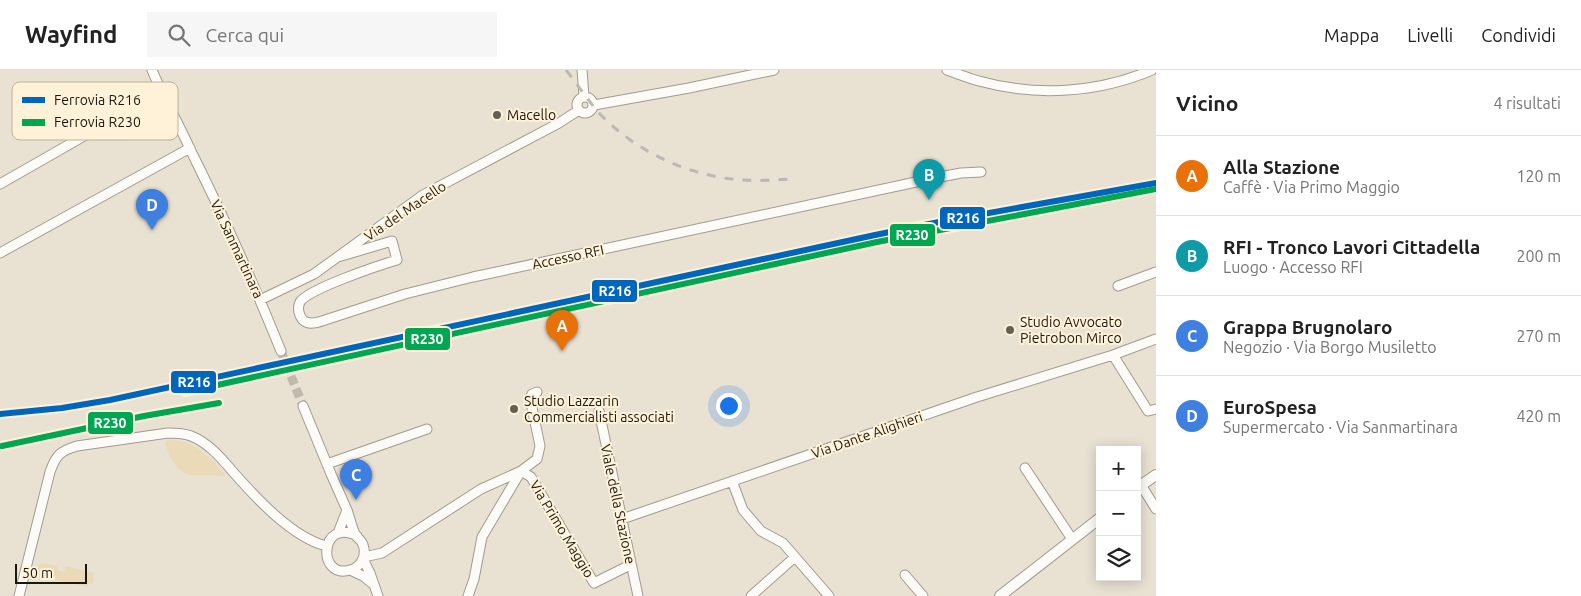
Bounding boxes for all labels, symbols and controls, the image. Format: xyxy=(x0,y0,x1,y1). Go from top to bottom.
search box xyxy=(147,12,497,57)
text: Wayfind xyxy=(25,21,117,48)
icon: search xyxy=(165,21,193,49)
text: Cerca qui xyxy=(205,24,284,46)
text: Mappa xyxy=(1324,25,1379,45)
text: Livelli xyxy=(1407,25,1453,45)
text: Condividi xyxy=(1481,25,1556,45)
legend xyxy=(12,82,178,140)
text: Vicino xyxy=(1176,91,1238,115)
text: Ferrovia R216 xyxy=(54,92,141,108)
text: 4 risultati xyxy=(1493,94,1561,112)
place label: Macello xyxy=(507,107,556,123)
marker: Macello xyxy=(491,109,503,121)
text: Ferrovia R230 xyxy=(54,114,141,130)
text: Alla Stazione xyxy=(1223,156,1340,178)
pin: B xyxy=(913,159,945,200)
text: A xyxy=(1186,167,1198,185)
text: 120 m xyxy=(1516,167,1561,185)
street label: Via del Macello xyxy=(361,178,449,244)
text: Caffè · Via Primo Maggio xyxy=(1223,178,1400,196)
pin: D xyxy=(136,189,168,230)
street label: Via Sanmartinara xyxy=(207,197,267,301)
line badge: R216 xyxy=(939,206,986,230)
text: R216 xyxy=(947,210,980,226)
line badge: R230 xyxy=(889,223,936,247)
text: R230 xyxy=(896,227,929,243)
text: RFI - Tronco Lavori Cittadella xyxy=(1223,236,1480,258)
street label: Accesso RFI xyxy=(531,242,605,272)
text: B xyxy=(1187,247,1197,265)
text: 200 m xyxy=(1516,247,1561,265)
text: Luogo · Accesso RFI xyxy=(1223,258,1363,276)
line badge: R216 xyxy=(591,279,638,303)
text: R216 xyxy=(599,283,632,299)
pin: A xyxy=(546,310,578,351)
place label: Studio Avvocato Pietrobon Mirco xyxy=(1020,314,1122,346)
text: Grappa Brugnolaro xyxy=(1223,316,1392,338)
marker: Studio Avvocato Pietrobon Mirco xyxy=(1004,324,1016,336)
line badge: R230 xyxy=(404,327,451,351)
text: C xyxy=(1187,327,1197,345)
text: 270 m xyxy=(1516,327,1561,345)
text: R230 xyxy=(411,331,444,347)
text: Negozio · Via Borgo Musiletto xyxy=(1223,338,1437,356)
line badge: R216 xyxy=(170,370,217,394)
text: R216 xyxy=(178,374,211,390)
place label: Studio Lazzarin Commercialisti associati xyxy=(524,393,674,425)
your location xyxy=(716,393,742,419)
text: EuroSpesa xyxy=(1223,396,1317,418)
marker: Studio Lazzarin Commercialisti associati xyxy=(508,403,520,415)
text: D xyxy=(1186,407,1198,425)
text: 420 m xyxy=(1516,407,1561,425)
street label: Via Dante Alighieri xyxy=(809,408,925,462)
line badge: R230 xyxy=(87,411,134,435)
text: R230 xyxy=(94,415,127,431)
text: Supermercato · Via Sanmartinara xyxy=(1223,418,1458,436)
street label: Viale della Stazione xyxy=(597,443,639,565)
map controls xyxy=(1096,446,1141,581)
button: + xyxy=(1096,446,1141,491)
pin: C xyxy=(340,459,372,500)
street label: Via Primo Maggio xyxy=(527,477,597,581)
button: − xyxy=(1096,491,1141,536)
button: layers xyxy=(1096,536,1141,581)
scale bar xyxy=(15,561,88,584)
text: 50 m xyxy=(22,565,53,581)

